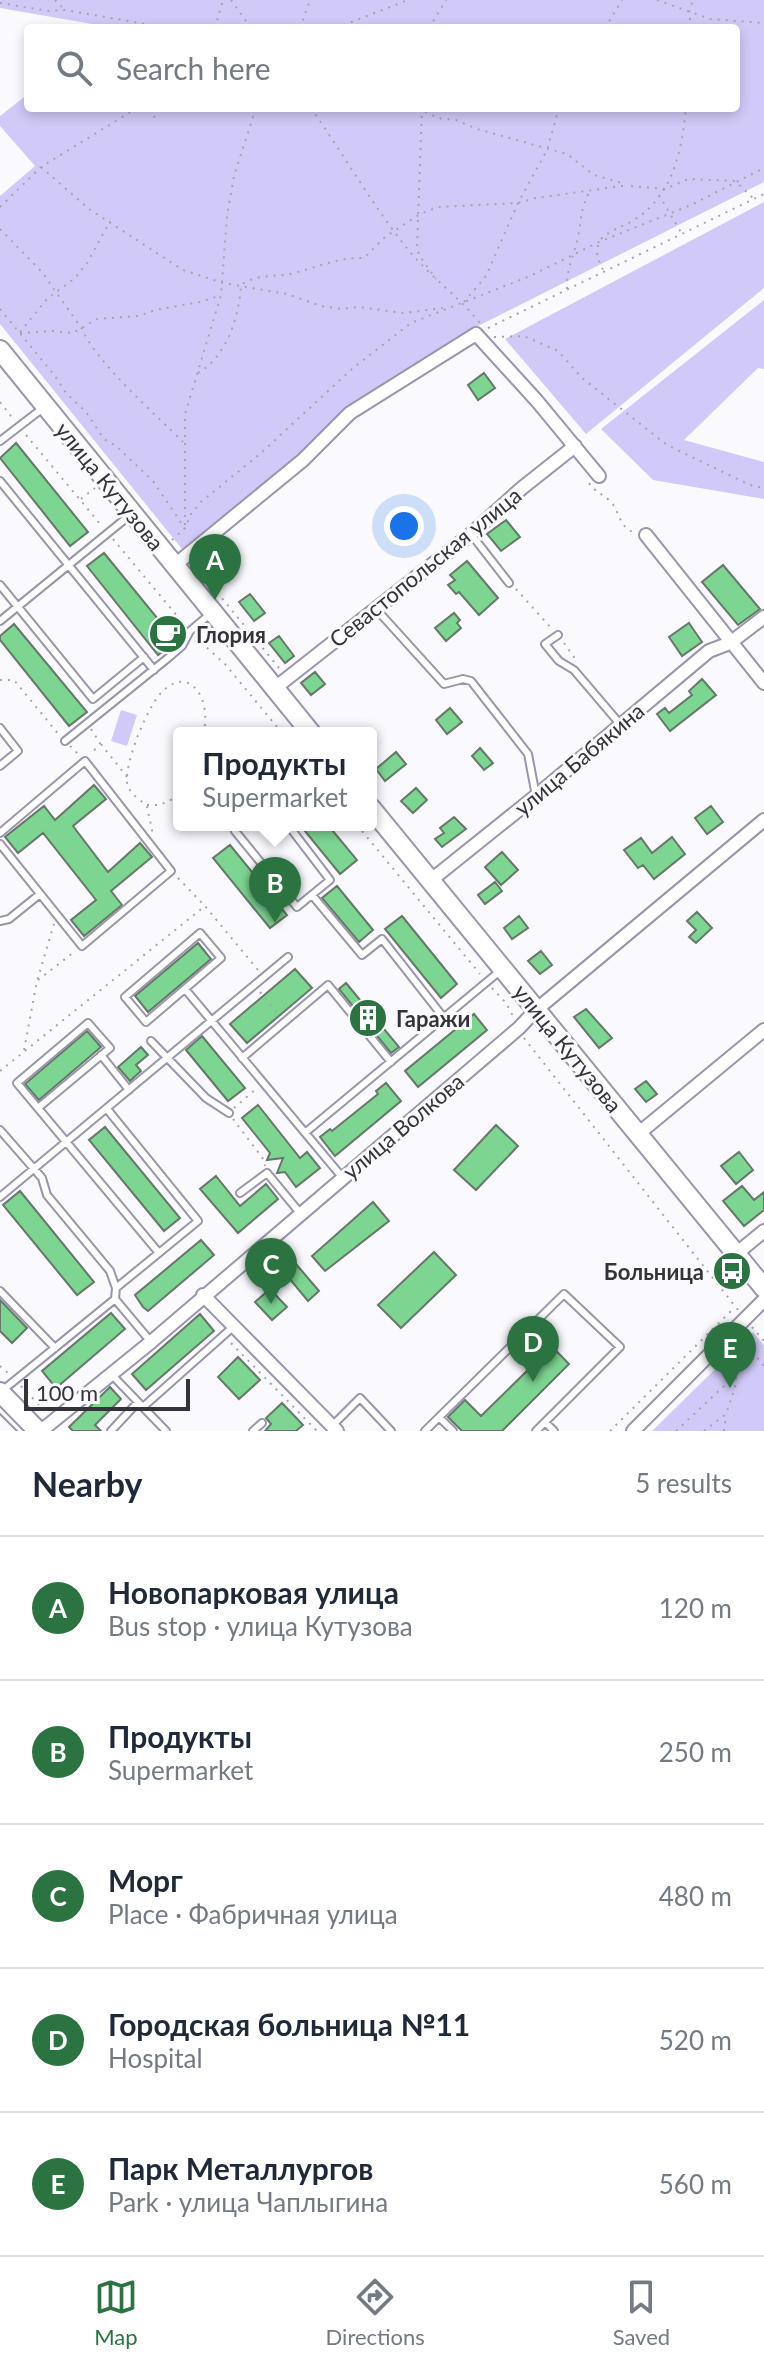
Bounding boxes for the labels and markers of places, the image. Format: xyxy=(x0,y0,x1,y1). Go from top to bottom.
pin: A xyxy=(189,534,241,600)
cafe icon: Глория xyxy=(147,613,189,655)
place label: Глория xyxy=(196,621,266,648)
pin: B xyxy=(249,857,301,923)
building icon: Гаражи xyxy=(347,997,389,1039)
place label: Гаражи xyxy=(396,1005,470,1032)
pin: C xyxy=(245,1238,297,1304)
bus stop icon: Больница xyxy=(711,1250,753,1292)
place label: Больница xyxy=(604,1258,704,1285)
pin: D xyxy=(507,1316,559,1382)
pin: E xyxy=(704,1322,756,1388)

